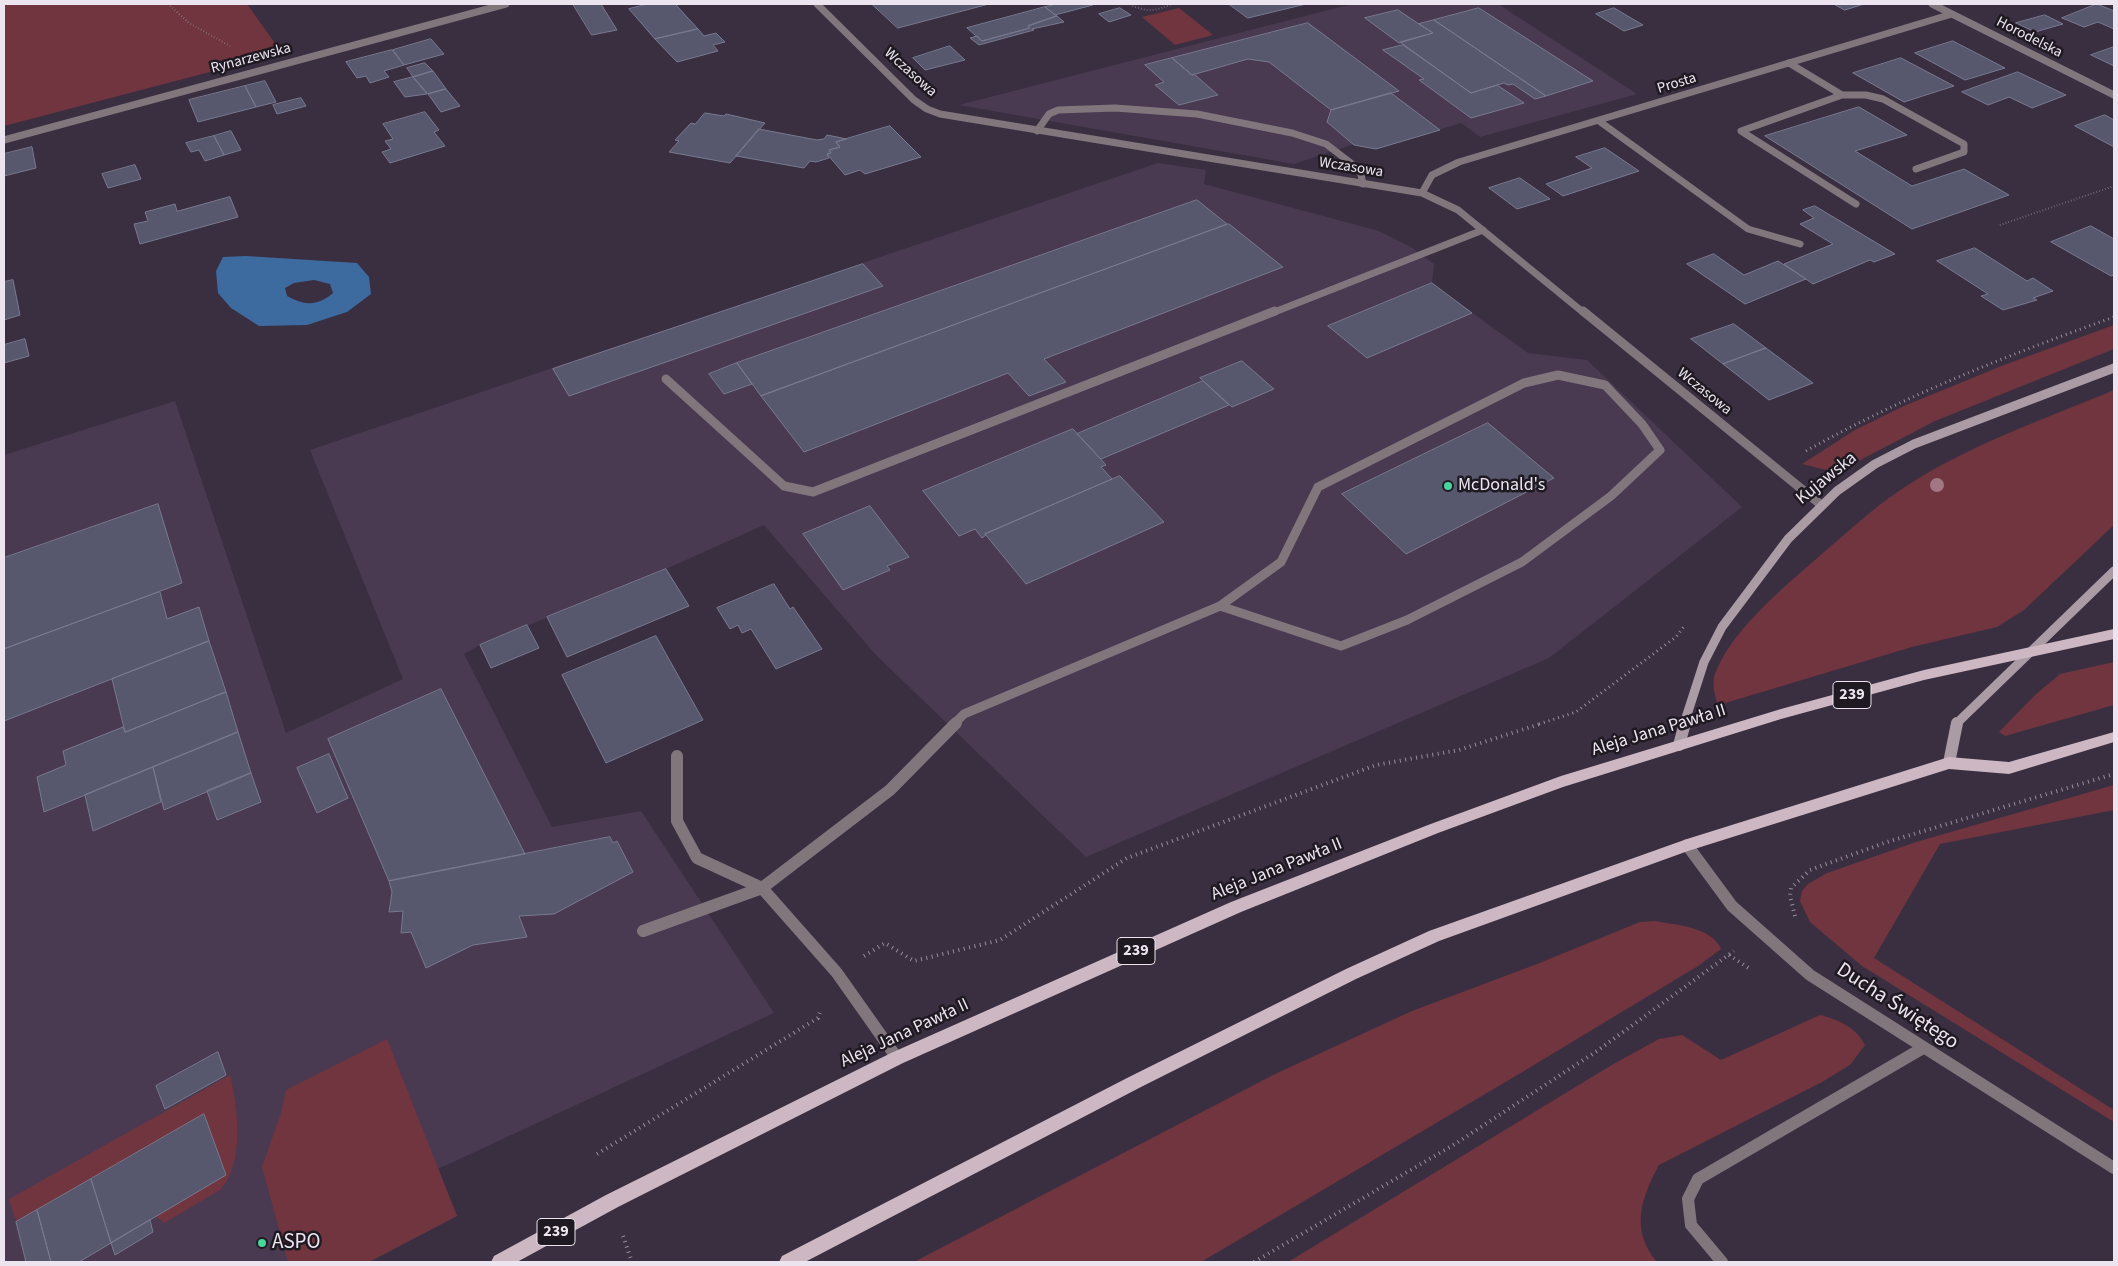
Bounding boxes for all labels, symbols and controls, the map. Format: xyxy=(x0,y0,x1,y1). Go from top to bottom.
street label: Horodelska xyxy=(1993,14,2065,62)
street label: Rynarzewska xyxy=(209,40,293,78)
street label: Wczasowa xyxy=(880,45,940,101)
street label: Prosta xyxy=(1655,70,1699,98)
street label: Wczasowa xyxy=(1318,154,1384,182)
street label: Wczasowa xyxy=(1673,365,1735,419)
street label: Kujawska xyxy=(1792,448,1862,510)
place label: McDonald's xyxy=(1458,475,1545,497)
marker: McDonald's xyxy=(1442,480,1454,492)
road number: 239 xyxy=(1833,682,1871,708)
street label: Aleja Jana Pawła II xyxy=(1589,700,1729,762)
street label: Aleja Jana Pawła II xyxy=(1208,834,1346,906)
road number: 239 xyxy=(1117,938,1155,964)
street label: Ducha Świętego xyxy=(1831,958,1963,1056)
street label: Aleja Jana Pawła II xyxy=(837,995,973,1073)
road number: 239 xyxy=(537,1218,575,1246)
place label: ASPO xyxy=(272,1230,320,1256)
marker: ASPO xyxy=(256,1237,268,1249)

